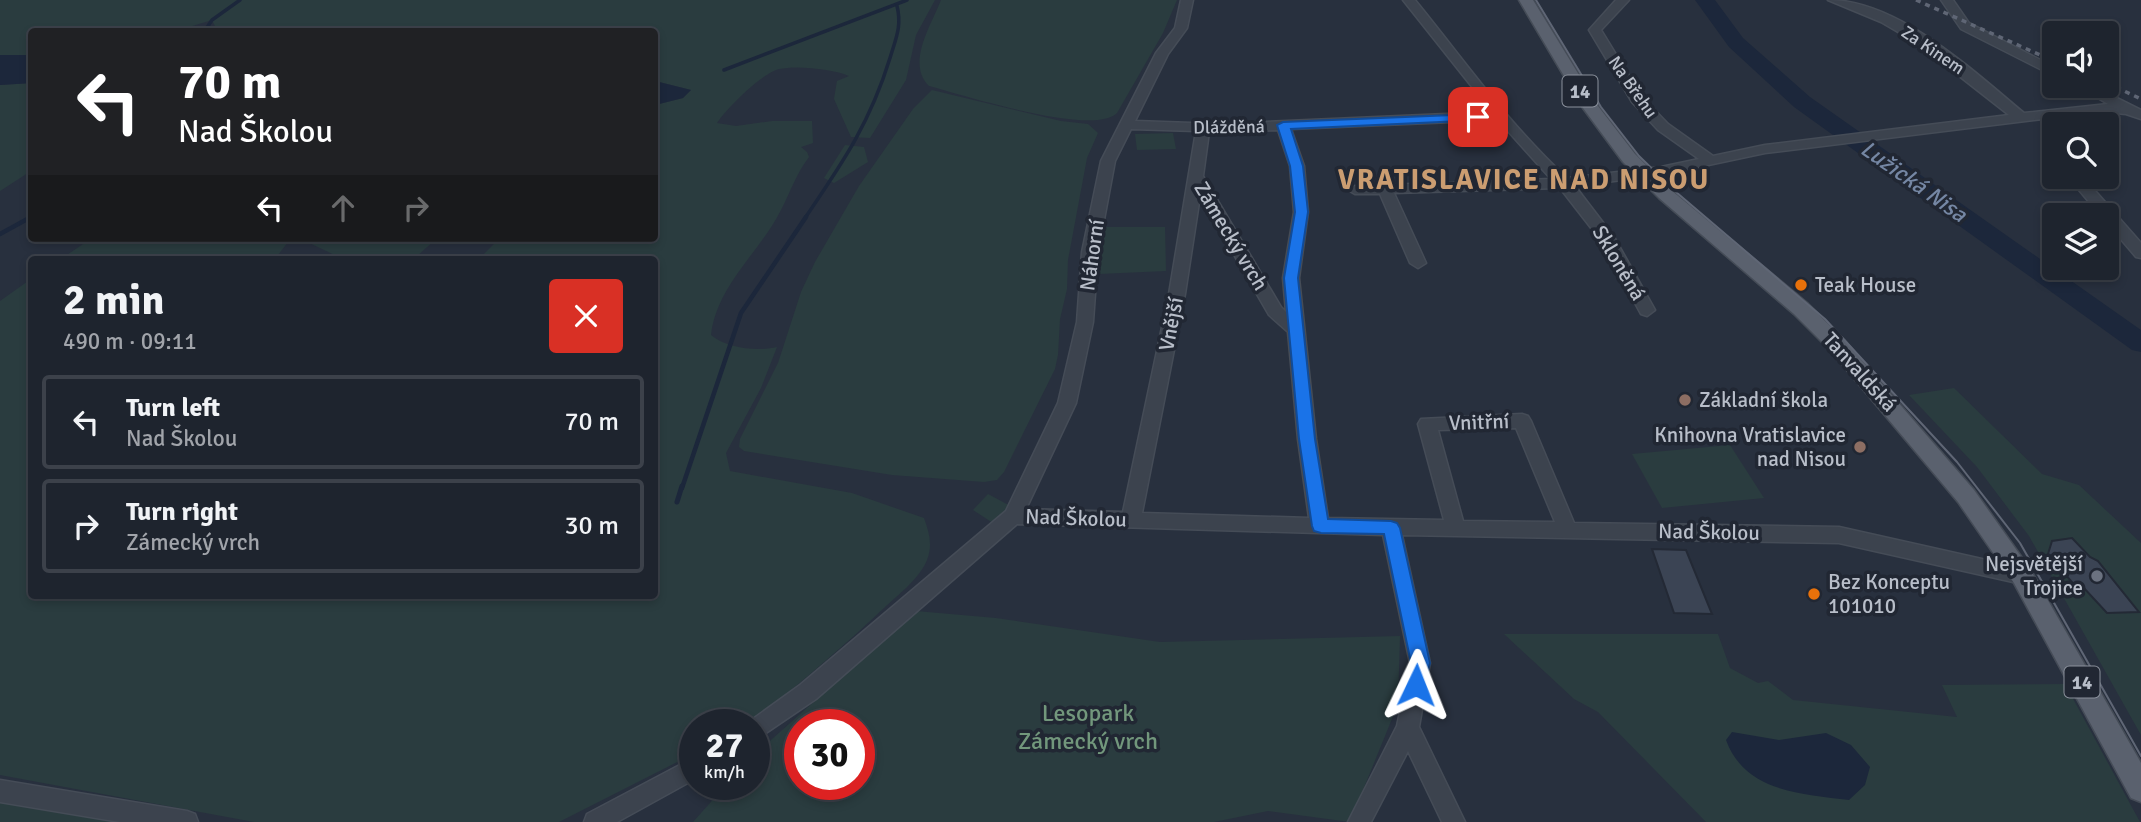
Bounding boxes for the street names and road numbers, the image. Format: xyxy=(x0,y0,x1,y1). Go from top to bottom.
street label: Za Kinem xyxy=(1897,21,1969,79)
street label: Na Břehu xyxy=(1604,52,1662,122)
road number: 14 xyxy=(1562,76,1598,106)
street label: Dlážděná xyxy=(1193,115,1265,139)
street label: Zámecký vrch xyxy=(1188,177,1274,295)
street label: Náhorní xyxy=(1074,217,1110,293)
street label: Skloněná xyxy=(1587,221,1651,305)
street label: Vnější xyxy=(1153,295,1189,353)
street label: Tanvaldská xyxy=(1817,327,1903,417)
street label: Vnitřní xyxy=(1448,408,1510,436)
street label: Nad Školou xyxy=(1025,503,1127,533)
street label: Nad Školou xyxy=(1658,518,1760,546)
road number: 14 xyxy=(2064,666,2100,698)

